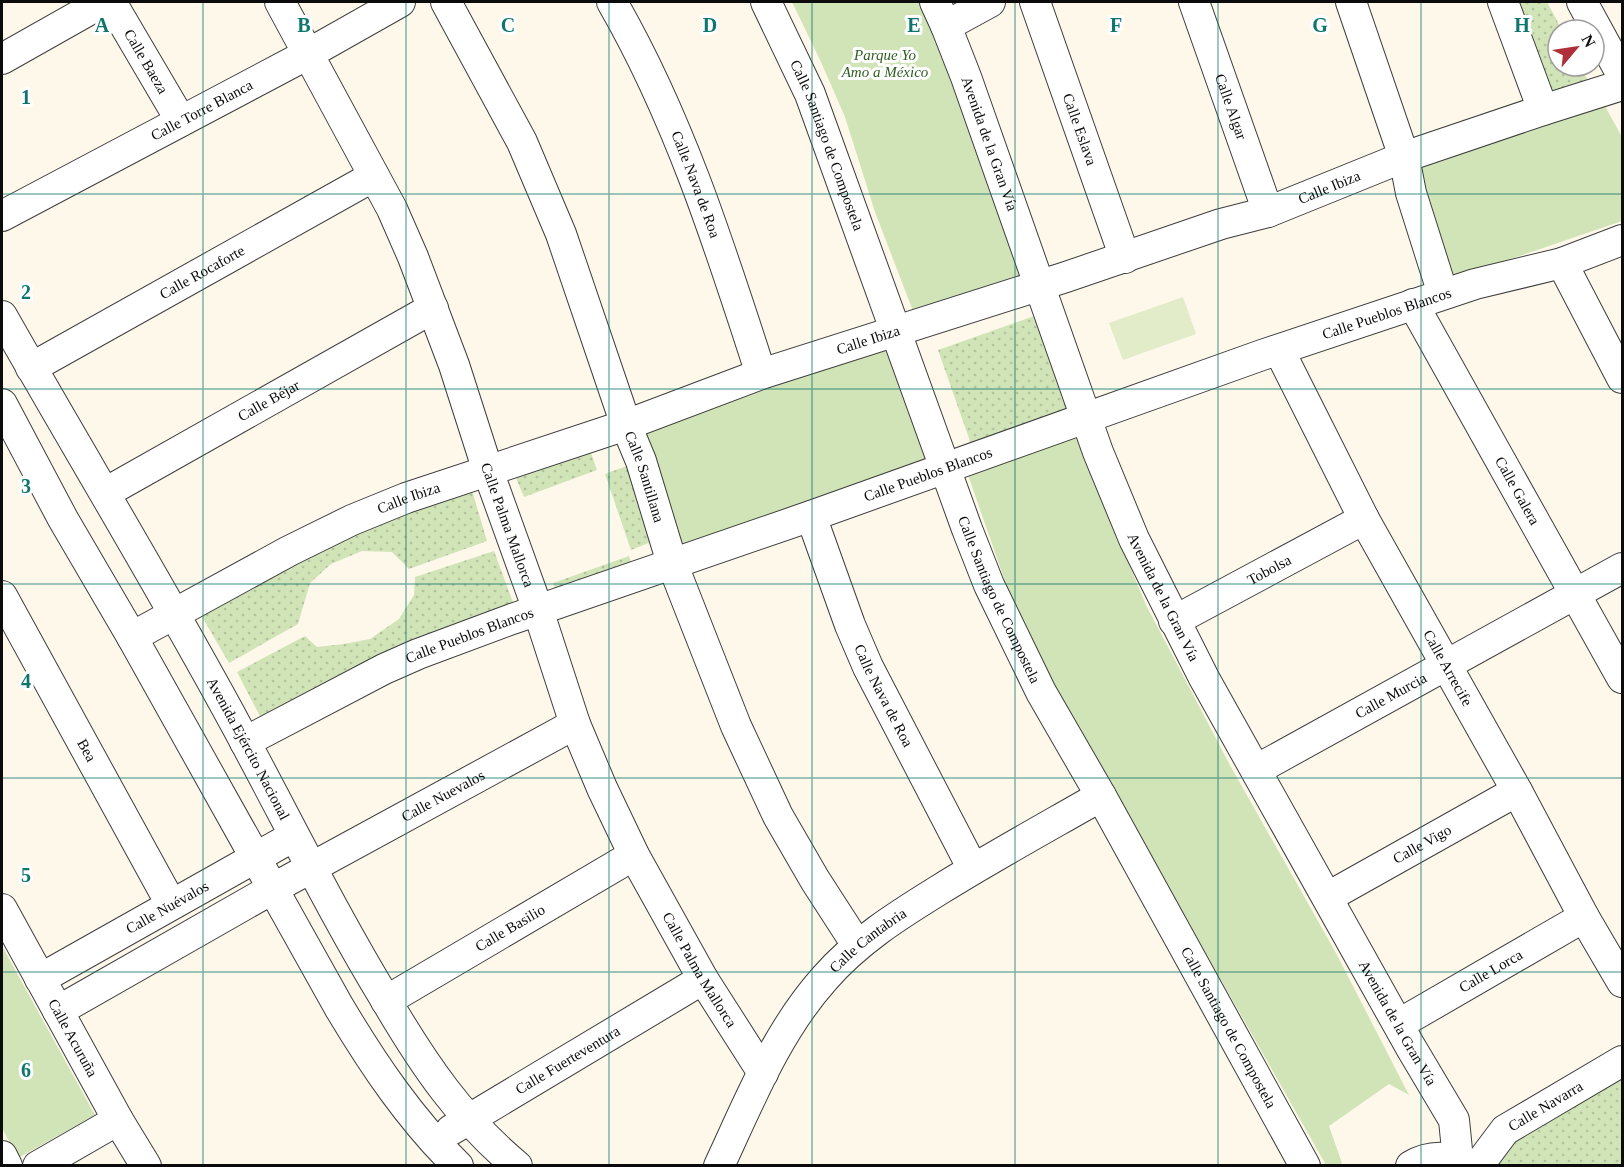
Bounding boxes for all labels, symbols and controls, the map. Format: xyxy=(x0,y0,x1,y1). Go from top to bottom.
text: A xyxy=(95,14,110,36)
text: B xyxy=(297,14,311,36)
text: C xyxy=(501,14,515,36)
text: D xyxy=(703,14,717,36)
text: E xyxy=(907,14,921,36)
text: F xyxy=(1110,14,1122,36)
text: G xyxy=(1312,14,1328,36)
text: H xyxy=(1514,14,1530,36)
north arrow xyxy=(1546,18,1606,78)
street label: Calle Baeza xyxy=(121,26,171,97)
text: N xyxy=(1578,32,1599,51)
park label: Parque Yo Amo a México xyxy=(841,47,929,80)
street label: Calle Santiago de Compostela xyxy=(787,57,867,233)
street label: Calle Algar xyxy=(1212,72,1250,142)
street label: Avenida de la Gran Vía xyxy=(959,75,1021,213)
street label: Calle Torre Blanca xyxy=(148,77,256,144)
text: 1 xyxy=(21,86,31,108)
street label: Calle Eslava xyxy=(1060,91,1100,168)
street label: Calle Nava de Roa xyxy=(668,129,723,240)
street label: Calle Ibiza xyxy=(1296,167,1363,207)
street label: Calle Rocaforte xyxy=(157,242,248,302)
text: 2 xyxy=(21,281,31,303)
street label: Calle Pueblos Blancos xyxy=(1320,284,1453,342)
street label: Calle Ibiza xyxy=(834,322,902,357)
street label: Calle Béjar xyxy=(235,377,302,424)
street label: Calle Santillana xyxy=(621,429,667,525)
street label: Calle Pueblos Blancos xyxy=(862,444,995,504)
street label: Calle Galera xyxy=(1492,454,1543,528)
street label: Calle Palma Mallorca xyxy=(478,461,537,590)
text: 3 xyxy=(21,475,31,497)
street label: Calle Ibiza xyxy=(375,479,442,517)
street label: Calle Santiago de Compostela xyxy=(955,514,1044,686)
street label: Avenida de la Gran Vía xyxy=(1125,531,1202,664)
street label: Tobolsa xyxy=(1245,552,1294,588)
street label: Calle Pueblos Blancos xyxy=(403,604,536,666)
street label: Calle Arrecife xyxy=(1420,627,1476,709)
street label: Calle Nava de Roa xyxy=(851,642,916,750)
street label: Calle Murcia xyxy=(1352,669,1429,722)
text: 4 xyxy=(21,670,31,692)
street label: Avenida Ejército Nacional xyxy=(204,675,293,823)
street label: Bea xyxy=(74,736,99,765)
street label: Calle Nuevalos xyxy=(399,767,487,825)
street label: Calle Vigo xyxy=(1390,821,1454,867)
text: 5 xyxy=(21,864,31,886)
street label: Calle Nuévalos xyxy=(123,878,211,937)
street label: Calle Basilio xyxy=(472,901,548,955)
street label: Calle Cantabria xyxy=(826,905,910,976)
street label: Calle Palma Mallorca xyxy=(659,909,740,1031)
street label: Calle Santiago de Compostela xyxy=(1178,944,1280,1111)
street label: Calle Lorca xyxy=(1456,946,1526,995)
street label: Avenida de la Gran Vía xyxy=(1356,958,1440,1088)
street label: Calle Acuruña xyxy=(45,996,101,1080)
street label: Calle Fuerteventura xyxy=(513,1023,623,1097)
text: 6 xyxy=(21,1059,31,1081)
street label: Calle Navarra xyxy=(1505,1078,1586,1134)

